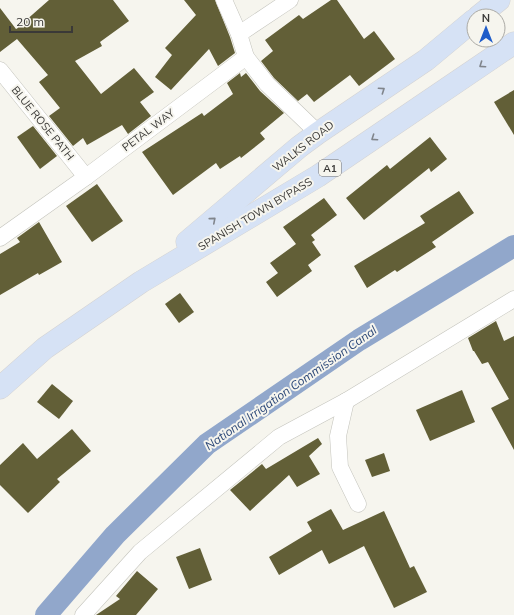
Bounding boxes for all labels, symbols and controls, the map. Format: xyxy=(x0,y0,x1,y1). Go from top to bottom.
scale bar xyxy=(10,8,72,34)
north arrow xyxy=(466,8,506,48)
text: N xyxy=(482,11,490,25)
text: 20 m xyxy=(16,14,44,29)
one-way arrow xyxy=(479,60,486,67)
street label: BLUE ROSE PATH xyxy=(9,83,77,163)
one-way arrow xyxy=(378,87,385,94)
street label: PETAL WAY xyxy=(119,106,177,154)
street label: WALKS ROAD xyxy=(269,118,337,174)
one-way arrow xyxy=(371,133,378,141)
road number: A1 xyxy=(319,160,341,176)
street label: SPANISH TOWN BYPASS xyxy=(195,174,315,254)
one-way arrow xyxy=(208,218,216,225)
water label: National Irrigation Commission Canal xyxy=(202,322,380,453)

